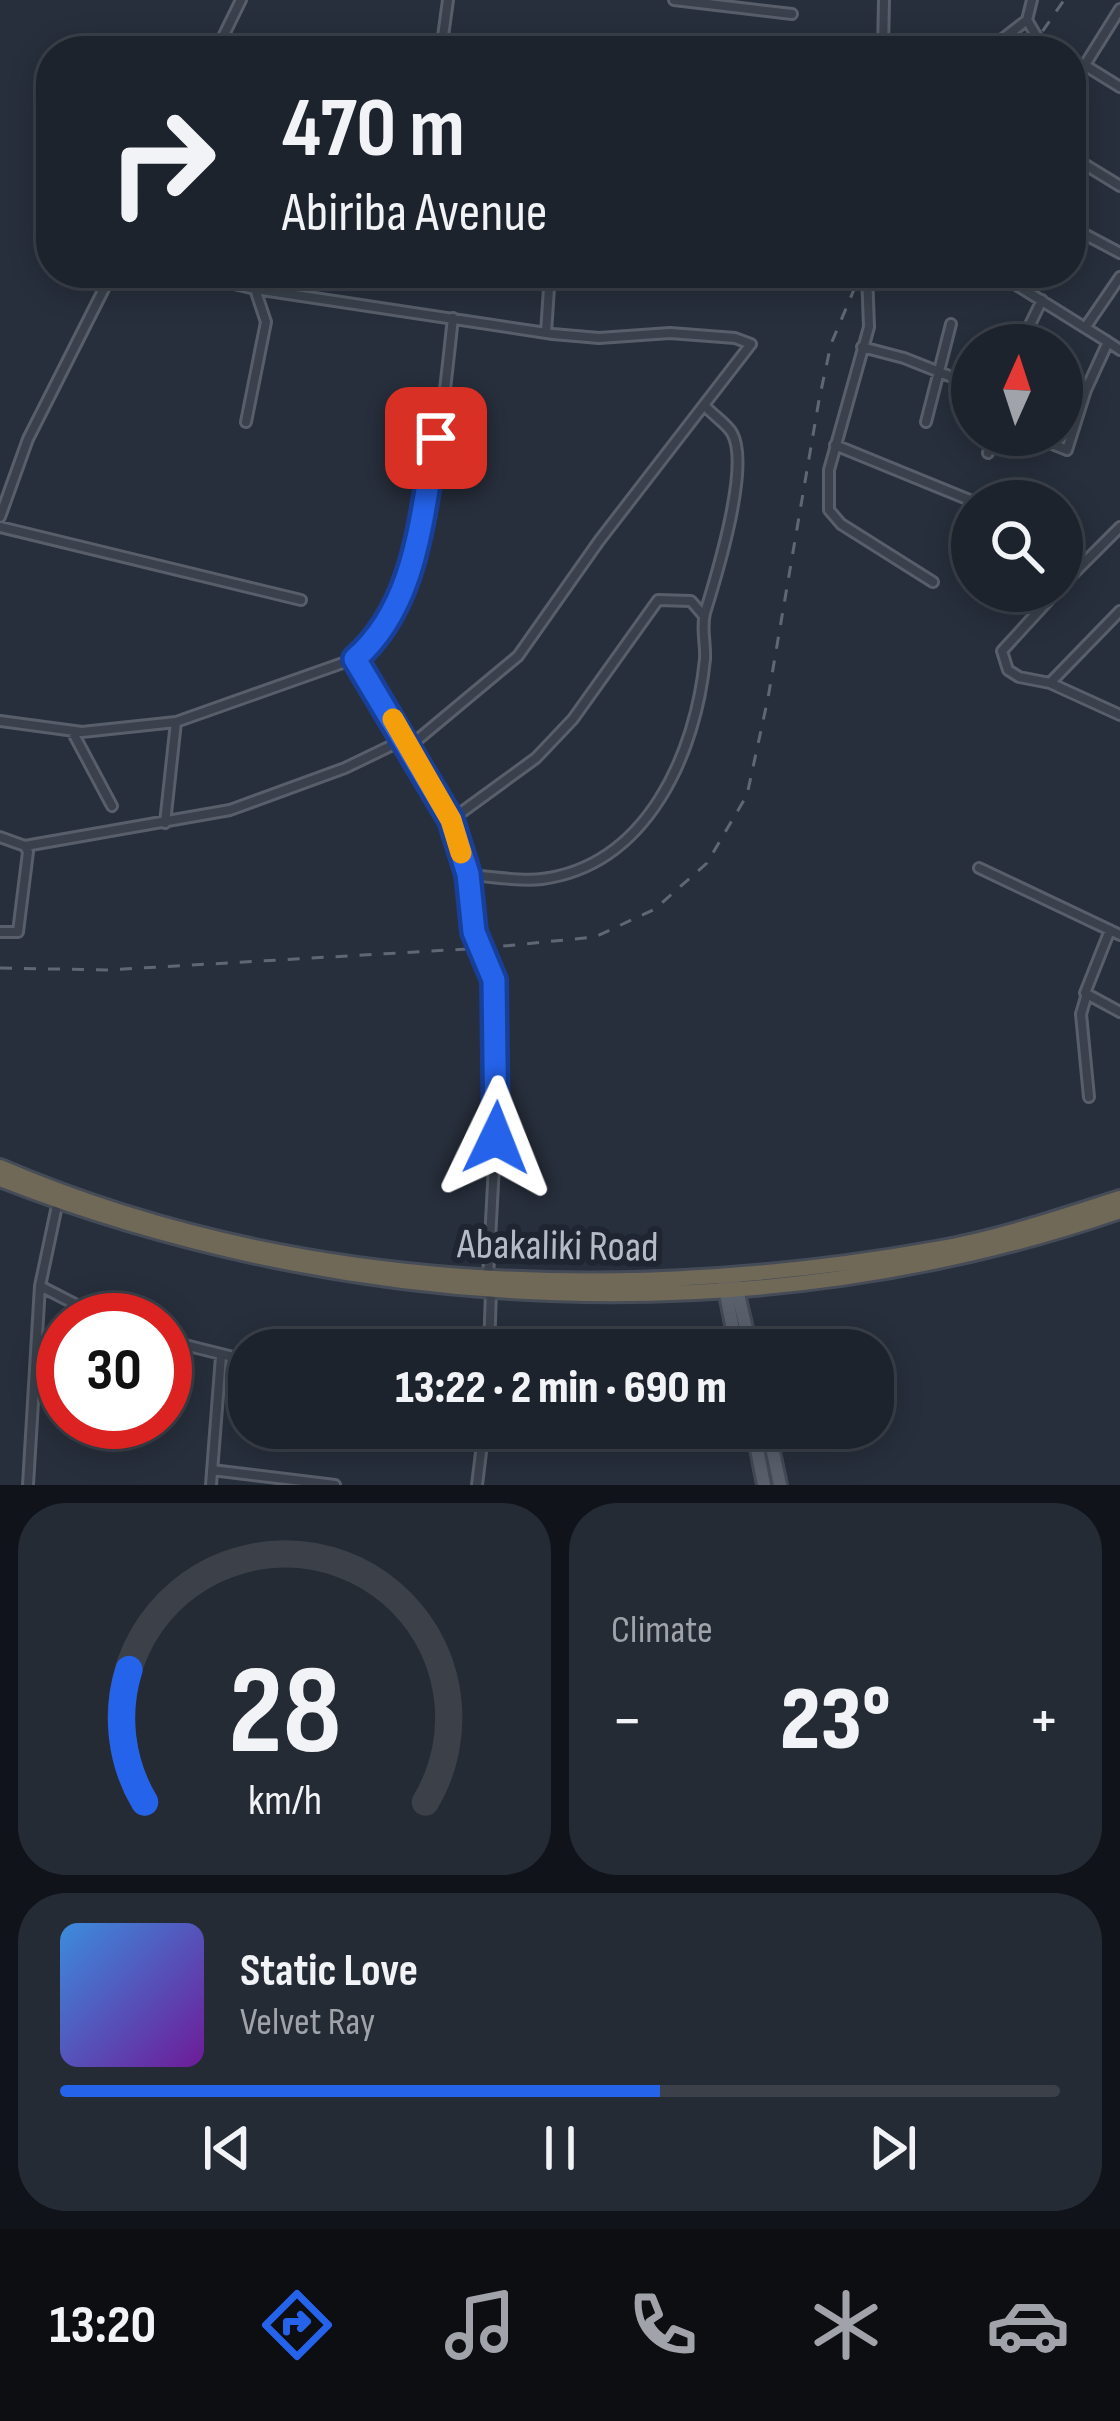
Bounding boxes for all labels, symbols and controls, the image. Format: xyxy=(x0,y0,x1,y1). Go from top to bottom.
text: 470 m xyxy=(282,79,465,180)
icon: right xyxy=(84,84,240,240)
text: Abiriba Avenue xyxy=(282,181,548,246)
north arrow xyxy=(951,324,1083,456)
map controls xyxy=(951,324,1083,612)
pin xyxy=(385,387,487,489)
icon: arrive xyxy=(403,405,469,471)
button: search xyxy=(951,480,1083,612)
position arrow xyxy=(433,1075,559,1201)
street label: Abakaliki Road xyxy=(456,1219,659,1274)
speed limit sign: 30 xyxy=(36,1293,192,1449)
text: 13:22 · 2 min · 690 m xyxy=(395,1361,727,1416)
text: Climate xyxy=(611,1607,713,1654)
text: 28 xyxy=(228,1639,341,1788)
text: 23° xyxy=(780,1667,891,1775)
text: − xyxy=(611,1682,643,1761)
text: + xyxy=(1028,1682,1060,1761)
text: km/h xyxy=(247,1775,322,1827)
text: Static Love xyxy=(240,1944,418,1999)
text: Velvet Ray xyxy=(240,1999,375,2046)
icon: previous xyxy=(194,2115,260,2181)
icon: pause xyxy=(527,2115,593,2181)
icon: next xyxy=(860,2115,926,2181)
icon: directions xyxy=(255,2283,339,2367)
icon: music xyxy=(438,2283,522,2367)
icon: phone xyxy=(621,2283,705,2367)
icon: climate xyxy=(804,2283,888,2367)
icon: car xyxy=(986,2283,1070,2367)
text: 13:20 xyxy=(49,2293,156,2358)

